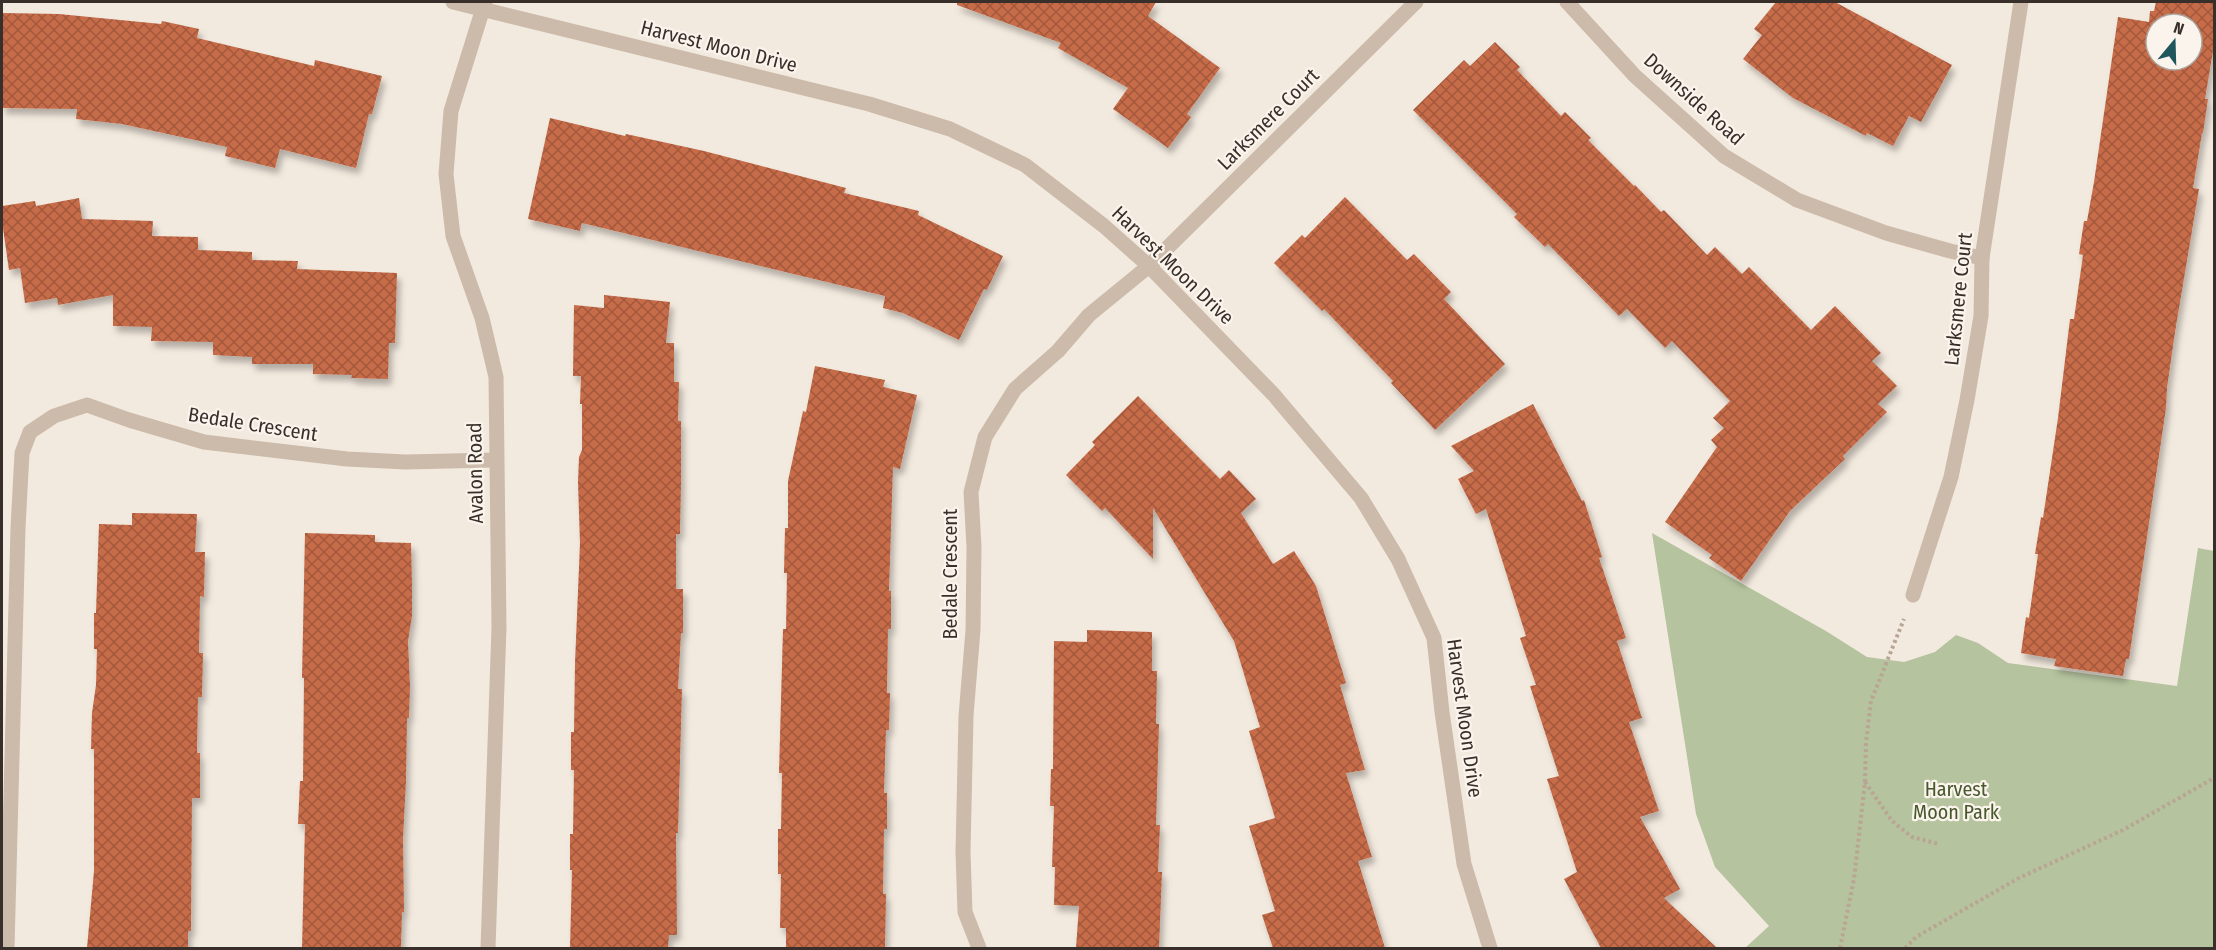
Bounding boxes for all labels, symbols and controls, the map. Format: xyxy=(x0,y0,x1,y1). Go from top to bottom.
north arrow xyxy=(2144,12,2204,72)
street label: Harvest Moon Drive xyxy=(638,15,800,77)
text: N xyxy=(2171,18,2186,39)
street label: Downside Road xyxy=(1639,48,1749,150)
street label: Larksmere Court xyxy=(1212,63,1324,175)
street label: Harvest Moon Drive xyxy=(1107,201,1239,329)
street label: Larksmere Court xyxy=(1939,231,1977,367)
street label: Bedale Crescent xyxy=(187,402,320,446)
street label: Avalon Road xyxy=(462,422,488,524)
street label: Bedale Crescent xyxy=(938,508,962,639)
street label: Harvest Moon Drive xyxy=(1442,637,1488,799)
park label: Harvest Moon Park xyxy=(1913,777,2000,824)

